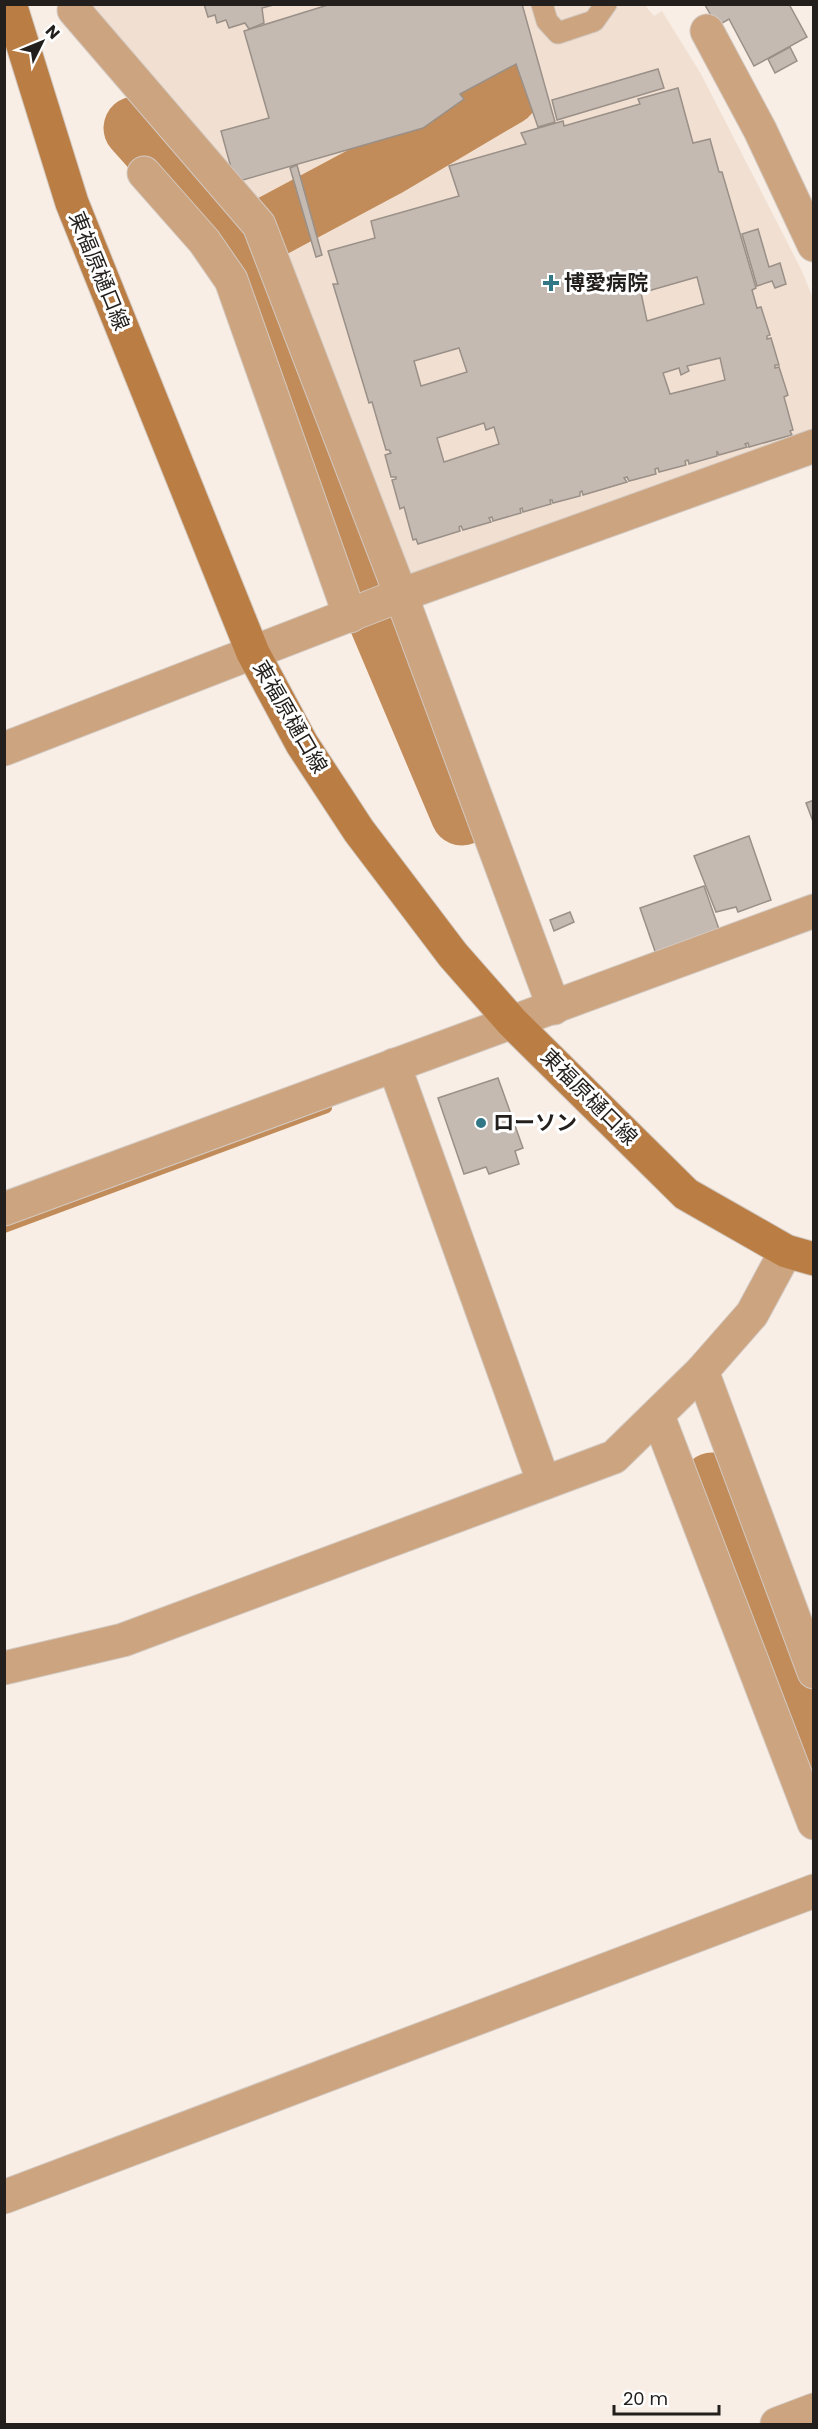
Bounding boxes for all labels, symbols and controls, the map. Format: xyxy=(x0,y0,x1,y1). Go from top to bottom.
north arrow xyxy=(12,12,72,72)
text: N xyxy=(40,20,65,44)
street label: 東福原樋口線 xyxy=(62,207,137,335)
place label: 博愛病院 xyxy=(564,268,648,297)
marker: 博愛病院 xyxy=(542,274,560,292)
street label: 東福原樋口線 xyxy=(246,655,334,779)
street label: 東福原樋口線 xyxy=(535,1042,644,1151)
place label: ローソン xyxy=(493,1108,577,1137)
marker: ローソン xyxy=(474,1116,488,1130)
scale bar xyxy=(614,2378,719,2416)
text: 20 m xyxy=(623,2386,668,2411)

